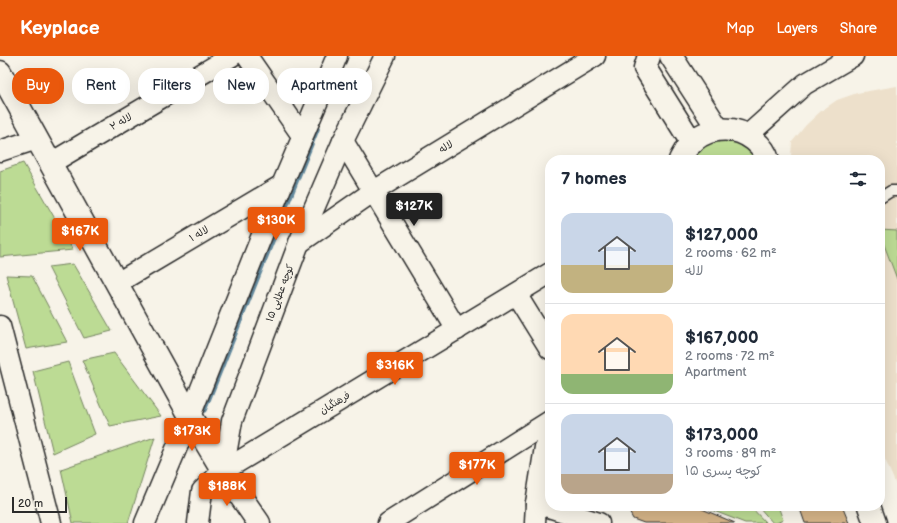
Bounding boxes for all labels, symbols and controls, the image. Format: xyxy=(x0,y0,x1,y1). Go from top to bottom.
text: Keyplace xyxy=(20,17,100,40)
text: Map xyxy=(726,20,754,37)
text: Layers xyxy=(776,20,818,37)
text: Share xyxy=(840,20,877,37)
chip: Buy xyxy=(12,68,64,104)
chip: Rent xyxy=(72,68,130,104)
chip: Filters xyxy=(138,68,205,104)
chip: New xyxy=(213,68,269,104)
chip: Apartment xyxy=(277,68,372,104)
street label: لاله ۲ xyxy=(108,111,134,133)
street label: لاله xyxy=(437,138,455,156)
icon: filters xyxy=(847,168,869,190)
text: 7 homes xyxy=(561,169,627,189)
pin: $127K xyxy=(386,193,442,227)
text: $127K xyxy=(395,198,433,214)
pin: $130K xyxy=(248,207,304,241)
text: $130K xyxy=(257,212,295,228)
pin: $167K xyxy=(52,218,108,252)
text: $167K xyxy=(61,223,99,239)
street label: لاله ۱ xyxy=(187,224,211,244)
text: $127,000 xyxy=(685,225,758,245)
icon: home xyxy=(593,229,641,277)
text: 2 rooms · 62 m² xyxy=(685,245,777,261)
street label: کوچه عطایی ۱۵ xyxy=(263,262,297,324)
text: لاله xyxy=(685,263,703,279)
text: $167,000 xyxy=(685,328,759,348)
icon: home xyxy=(593,330,641,378)
text: 2 rooms · 72 m² xyxy=(685,348,775,364)
pin: $316K xyxy=(367,352,423,386)
text: $316K xyxy=(376,357,414,373)
text: Apartment xyxy=(685,364,746,380)
street label: فرهنگیان xyxy=(318,389,352,417)
pin: $173K xyxy=(164,418,220,452)
text: $173K xyxy=(173,423,211,439)
text: $173,000 xyxy=(685,425,758,445)
icon: home xyxy=(593,430,641,478)
text: 3 rooms · 89 m² xyxy=(685,445,776,461)
pin: $177K xyxy=(449,452,505,486)
text: $177K xyxy=(458,457,496,473)
text: کوچه یسری ۱۵ xyxy=(685,463,762,479)
pin: $188K xyxy=(199,473,255,507)
text: $188K xyxy=(208,478,246,494)
scale bar xyxy=(12,495,67,514)
text: 20 m xyxy=(18,497,43,510)

